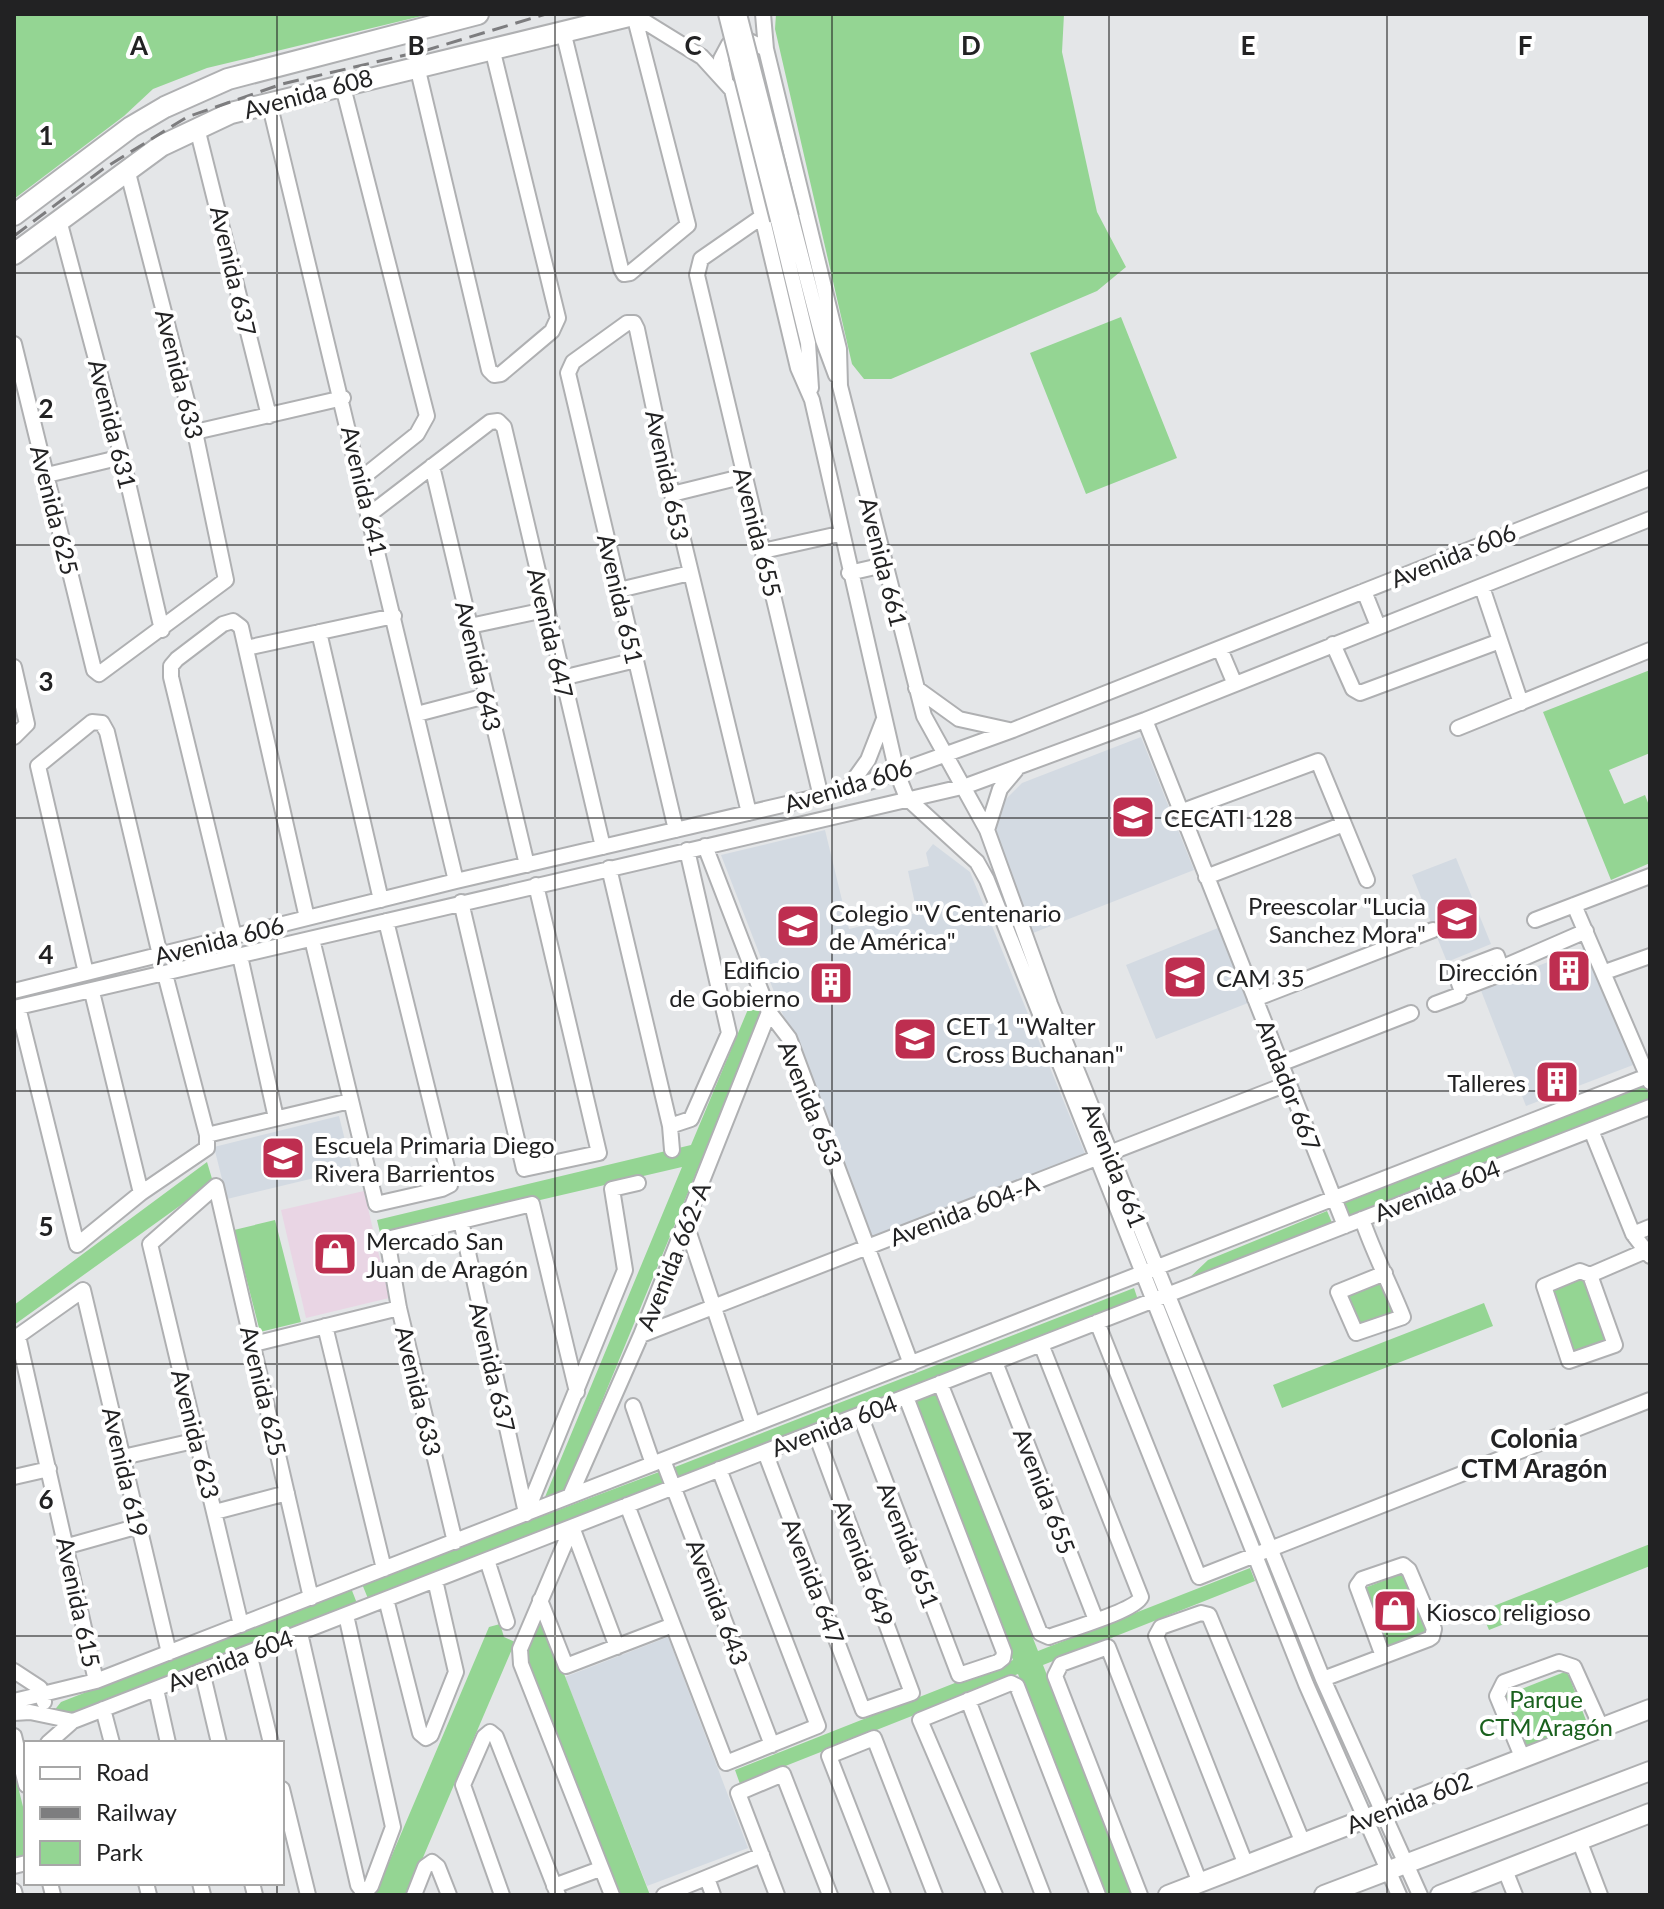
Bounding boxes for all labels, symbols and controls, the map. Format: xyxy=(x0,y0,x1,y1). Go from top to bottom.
text: A xyxy=(129,29,149,61)
text: B xyxy=(407,29,425,61)
text: C xyxy=(684,29,702,61)
text: D xyxy=(961,29,981,61)
text: E xyxy=(1241,29,1255,61)
text: F xyxy=(1518,29,1532,61)
street label: Avenida 608 xyxy=(240,62,376,124)
text: 1 xyxy=(38,119,54,151)
street label: Avenida 637 xyxy=(205,203,263,339)
street label: Avenida 633 xyxy=(150,306,210,442)
street label: Avenida 631 xyxy=(83,356,143,492)
text: 2 xyxy=(38,392,54,424)
street label: Avenida 653 xyxy=(640,407,696,543)
street label: Avenida 641 xyxy=(336,423,394,559)
street label: Avenida 625 xyxy=(25,442,85,578)
street label: Avenida 655 xyxy=(728,464,788,600)
street label: Avenida 661 xyxy=(854,494,914,630)
street label: Avenida 606 xyxy=(1386,517,1520,593)
street label: Avenida 651 xyxy=(592,531,650,667)
street label: Avenida 647 xyxy=(522,565,580,701)
street label: Avenida 643 xyxy=(450,598,508,734)
text: 3 xyxy=(38,665,54,697)
street label: Avenida 606 xyxy=(780,752,916,818)
school or university icon: CECATI 128 xyxy=(1109,793,1157,841)
place label: CECATI 128 xyxy=(1164,803,1293,832)
place label: Preescolar "Lucia Sanchez Mora" xyxy=(1248,891,1426,948)
school or university icon: Preescolar "Lucia Sanchez Mora" xyxy=(1433,895,1481,943)
place label: Colegio "V Centenario de América" xyxy=(829,898,1061,955)
school or university icon: Colegio "V Centenario de América" xyxy=(774,902,822,950)
street label: Avenida 606 xyxy=(151,910,287,970)
text: 4 xyxy=(38,938,54,970)
building icon: Dirección xyxy=(1545,947,1593,995)
school or university icon: CAM 35 xyxy=(1161,953,1209,1001)
place label: Edificio de Gobierno xyxy=(669,955,800,1012)
place label: Dirección xyxy=(1438,957,1538,986)
building icon: Edificio de Gobierno xyxy=(807,959,855,1007)
place label: CAM 35 xyxy=(1216,963,1305,992)
place label: CET 1 "Walter Cross Buchanan" xyxy=(946,1011,1124,1068)
school or university icon: CET 1 "Walter Cross Buchanan" xyxy=(891,1015,939,1063)
street label: Andador 667 xyxy=(1251,1015,1327,1155)
street label: Avenida 653 xyxy=(773,1036,849,1170)
building icon: Talleres xyxy=(1533,1058,1581,1106)
place label: Talleres xyxy=(1447,1068,1526,1097)
street label: Avenida 661 xyxy=(1077,1098,1153,1232)
place label: Escuela Primaria Diego Rivera Barrientos xyxy=(314,1130,555,1187)
school or university icon: Escuela Primaria Diego Rivera Barrientos xyxy=(259,1134,307,1182)
street label: Avenida 604 xyxy=(1370,1153,1504,1227)
street label: Avenida 604-A xyxy=(885,1168,1043,1252)
street label: Avenida 662-A xyxy=(630,1177,716,1334)
text: 5 xyxy=(38,1210,54,1242)
place label: Mercado San Juan de Aragón xyxy=(366,1226,528,1283)
shop icon: Mercado San Juan de Aragón xyxy=(311,1230,359,1278)
street label: Avenida 637 xyxy=(464,1299,522,1435)
street label: Avenida 625 xyxy=(235,1323,293,1459)
street label: Avenida 633 xyxy=(390,1323,448,1459)
street label: Avenida 623 xyxy=(166,1366,226,1502)
street label: Avenida 604 xyxy=(767,1388,901,1462)
street label: Avenida 619 xyxy=(97,1404,155,1540)
district label: Colonia CTM Aragón xyxy=(1461,1422,1607,1484)
street label: Avenida 655 xyxy=(1008,1424,1082,1558)
street label: Avenida 651 xyxy=(872,1478,946,1612)
text: 6 xyxy=(38,1483,54,1515)
street label: Avenida 649 xyxy=(828,1496,900,1630)
street label: Avenida 647 xyxy=(777,1514,851,1648)
street label: Avenida 615 xyxy=(51,1534,107,1670)
street label: Avenida 643 xyxy=(681,1535,755,1669)
shop icon: Kiosco religioso xyxy=(1371,1587,1419,1635)
place label: Kiosco religioso xyxy=(1426,1597,1591,1626)
street label: Avenida 604 xyxy=(163,1623,297,1697)
park label: Parque CTM Aragón xyxy=(1479,1684,1613,1741)
legend xyxy=(24,1741,284,1885)
text: Road xyxy=(96,1757,149,1786)
street label: Avenida 602 xyxy=(1342,1765,1476,1839)
text: Railway xyxy=(96,1797,178,1826)
text: Park xyxy=(96,1837,144,1866)

